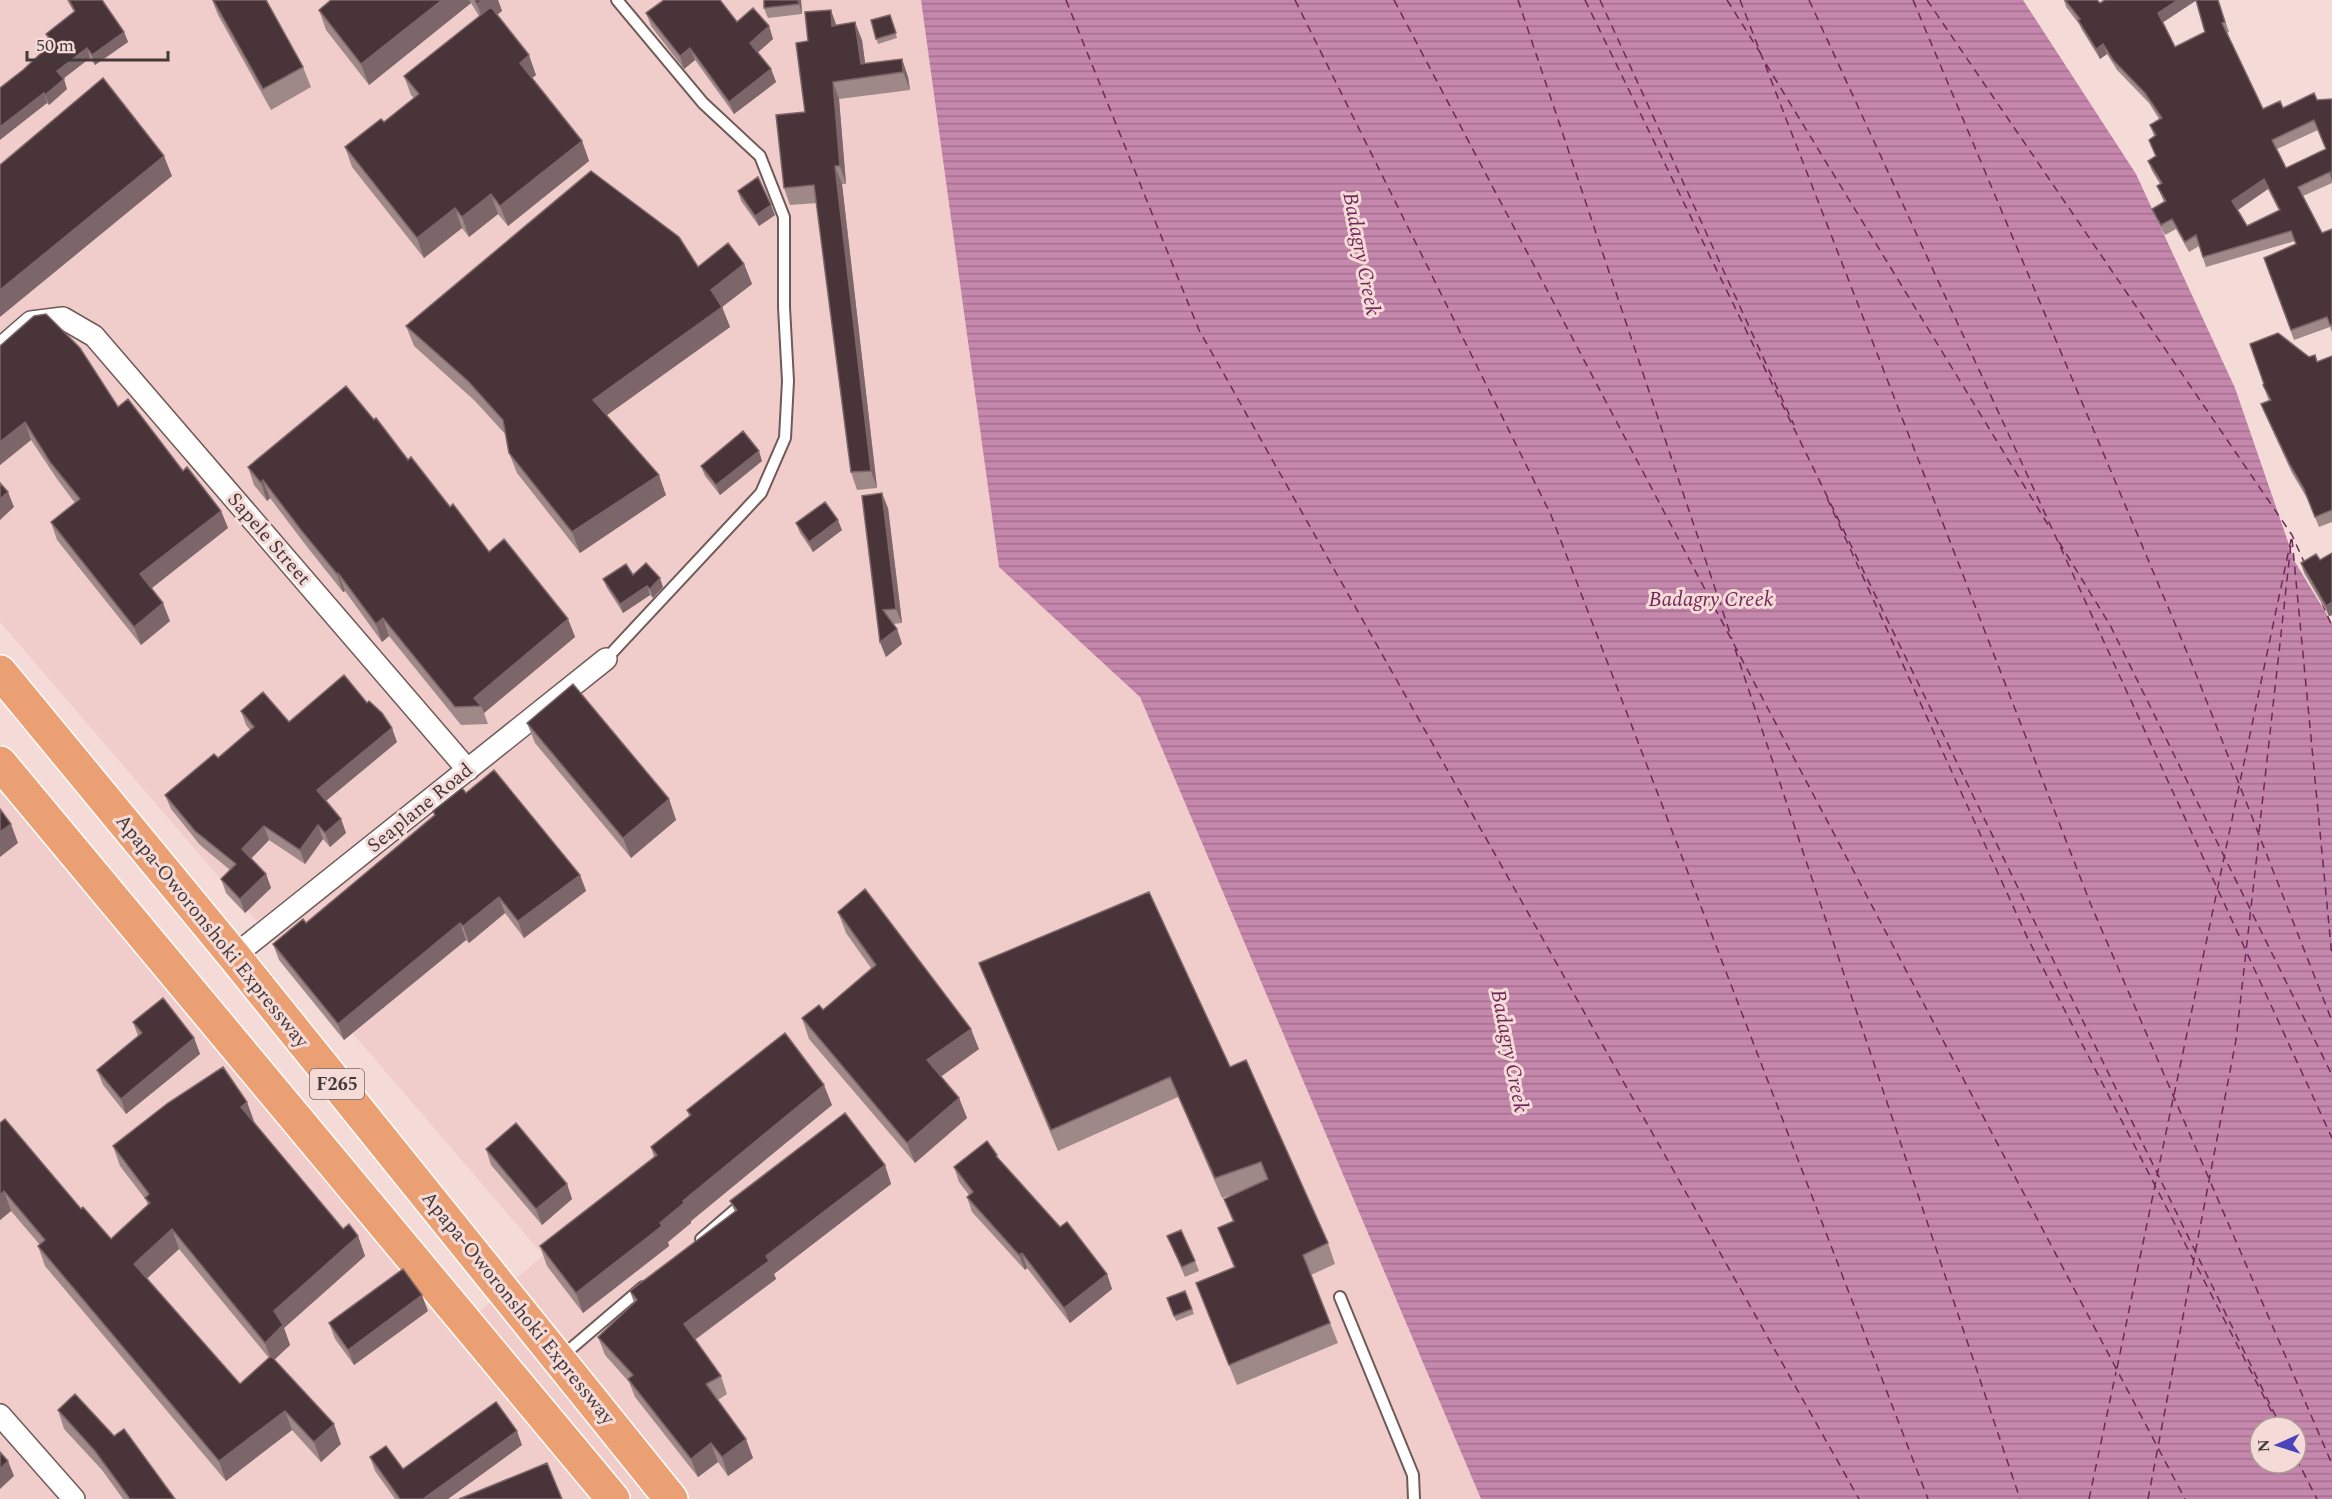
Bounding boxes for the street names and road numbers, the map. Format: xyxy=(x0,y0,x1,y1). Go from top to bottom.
street label: Sapele Street xyxy=(220,486,318,592)
street label: Seaplane Road xyxy=(360,756,480,860)
street label: Apapa-Oworonshoki Expressway xyxy=(108,807,317,1056)
road number: F265 xyxy=(310,1069,364,1099)
street label: Apapa-Oworonshoki Expressway xyxy=(414,1184,623,1433)

